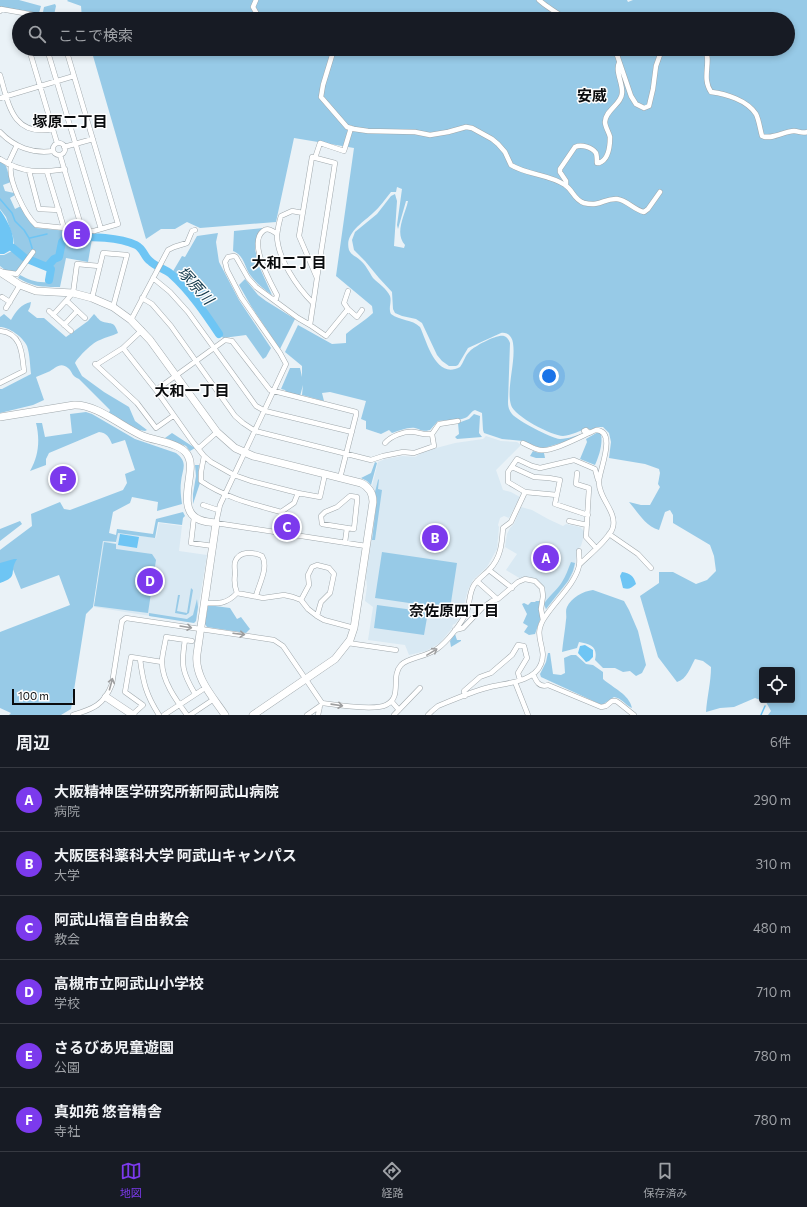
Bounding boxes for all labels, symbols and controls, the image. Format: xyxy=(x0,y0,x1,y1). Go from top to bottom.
search box xyxy=(12,12,795,56)
icon: search xyxy=(26,23,48,45)
text: ここで検索 xyxy=(58,26,133,44)
district label: 安威 xyxy=(577,86,607,104)
district label: 塚原二丁目 xyxy=(32,112,108,130)
pin: E xyxy=(64,219,90,249)
district label: 大和二丁目 xyxy=(251,253,327,271)
water label: 塚原川 xyxy=(174,262,219,309)
your location xyxy=(539,366,559,386)
district label: 大和一丁目 xyxy=(154,381,230,399)
pin: F xyxy=(50,464,76,494)
pin: C xyxy=(274,512,300,542)
pin: B xyxy=(422,523,448,553)
pin: A xyxy=(533,543,559,573)
pin: D xyxy=(137,566,163,596)
district label: 奈佐原四丁目 xyxy=(409,601,499,619)
one-way arrow xyxy=(179,623,192,631)
one-way arrow xyxy=(232,630,245,638)
one-way arrow xyxy=(426,647,438,655)
map controls xyxy=(759,667,795,703)
button: locate xyxy=(759,667,795,703)
one-way arrow xyxy=(108,678,116,691)
scale bar xyxy=(12,687,75,706)
text: 100 m xyxy=(18,689,49,702)
one-way arrow xyxy=(330,701,343,709)
text: 周辺 xyxy=(16,732,50,753)
text: 6件 xyxy=(770,734,791,750)
text: 大阪精神医学研究所新阿武山病院 xyxy=(54,782,279,800)
text: A xyxy=(24,792,34,808)
text: 290 m xyxy=(754,792,791,808)
text: 病院 xyxy=(54,803,80,819)
text: 大阪医科薬科大学 阿武山キャンパス xyxy=(54,846,297,864)
text: B xyxy=(25,856,33,872)
text: 310 m xyxy=(756,856,791,872)
text: 大学 xyxy=(54,867,80,883)
text: 阿武山福音自由教会 xyxy=(54,910,189,928)
text: C xyxy=(25,920,33,936)
text: 480 m xyxy=(753,920,791,936)
text: 教会 xyxy=(54,931,80,947)
text: 高槻市立阿武山小学校 xyxy=(54,974,204,992)
text: D xyxy=(24,984,34,1000)
text: 710 m xyxy=(756,984,791,1000)
text: 学校 xyxy=(54,995,80,1011)
text: さるびあ児童遊園 xyxy=(54,1038,174,1056)
text: E xyxy=(25,1048,33,1064)
text: 780 m xyxy=(754,1048,791,1064)
text: 公園 xyxy=(54,1059,80,1075)
text: 真如苑 悠音精舎 xyxy=(54,1102,162,1120)
text: F xyxy=(25,1112,33,1128)
text: 780 m xyxy=(754,1112,791,1128)
text: 寺社 xyxy=(54,1123,80,1139)
tab: 地図 xyxy=(120,1160,142,1200)
tab: 経路 xyxy=(381,1160,403,1200)
tab: 保存済み xyxy=(643,1160,687,1200)

